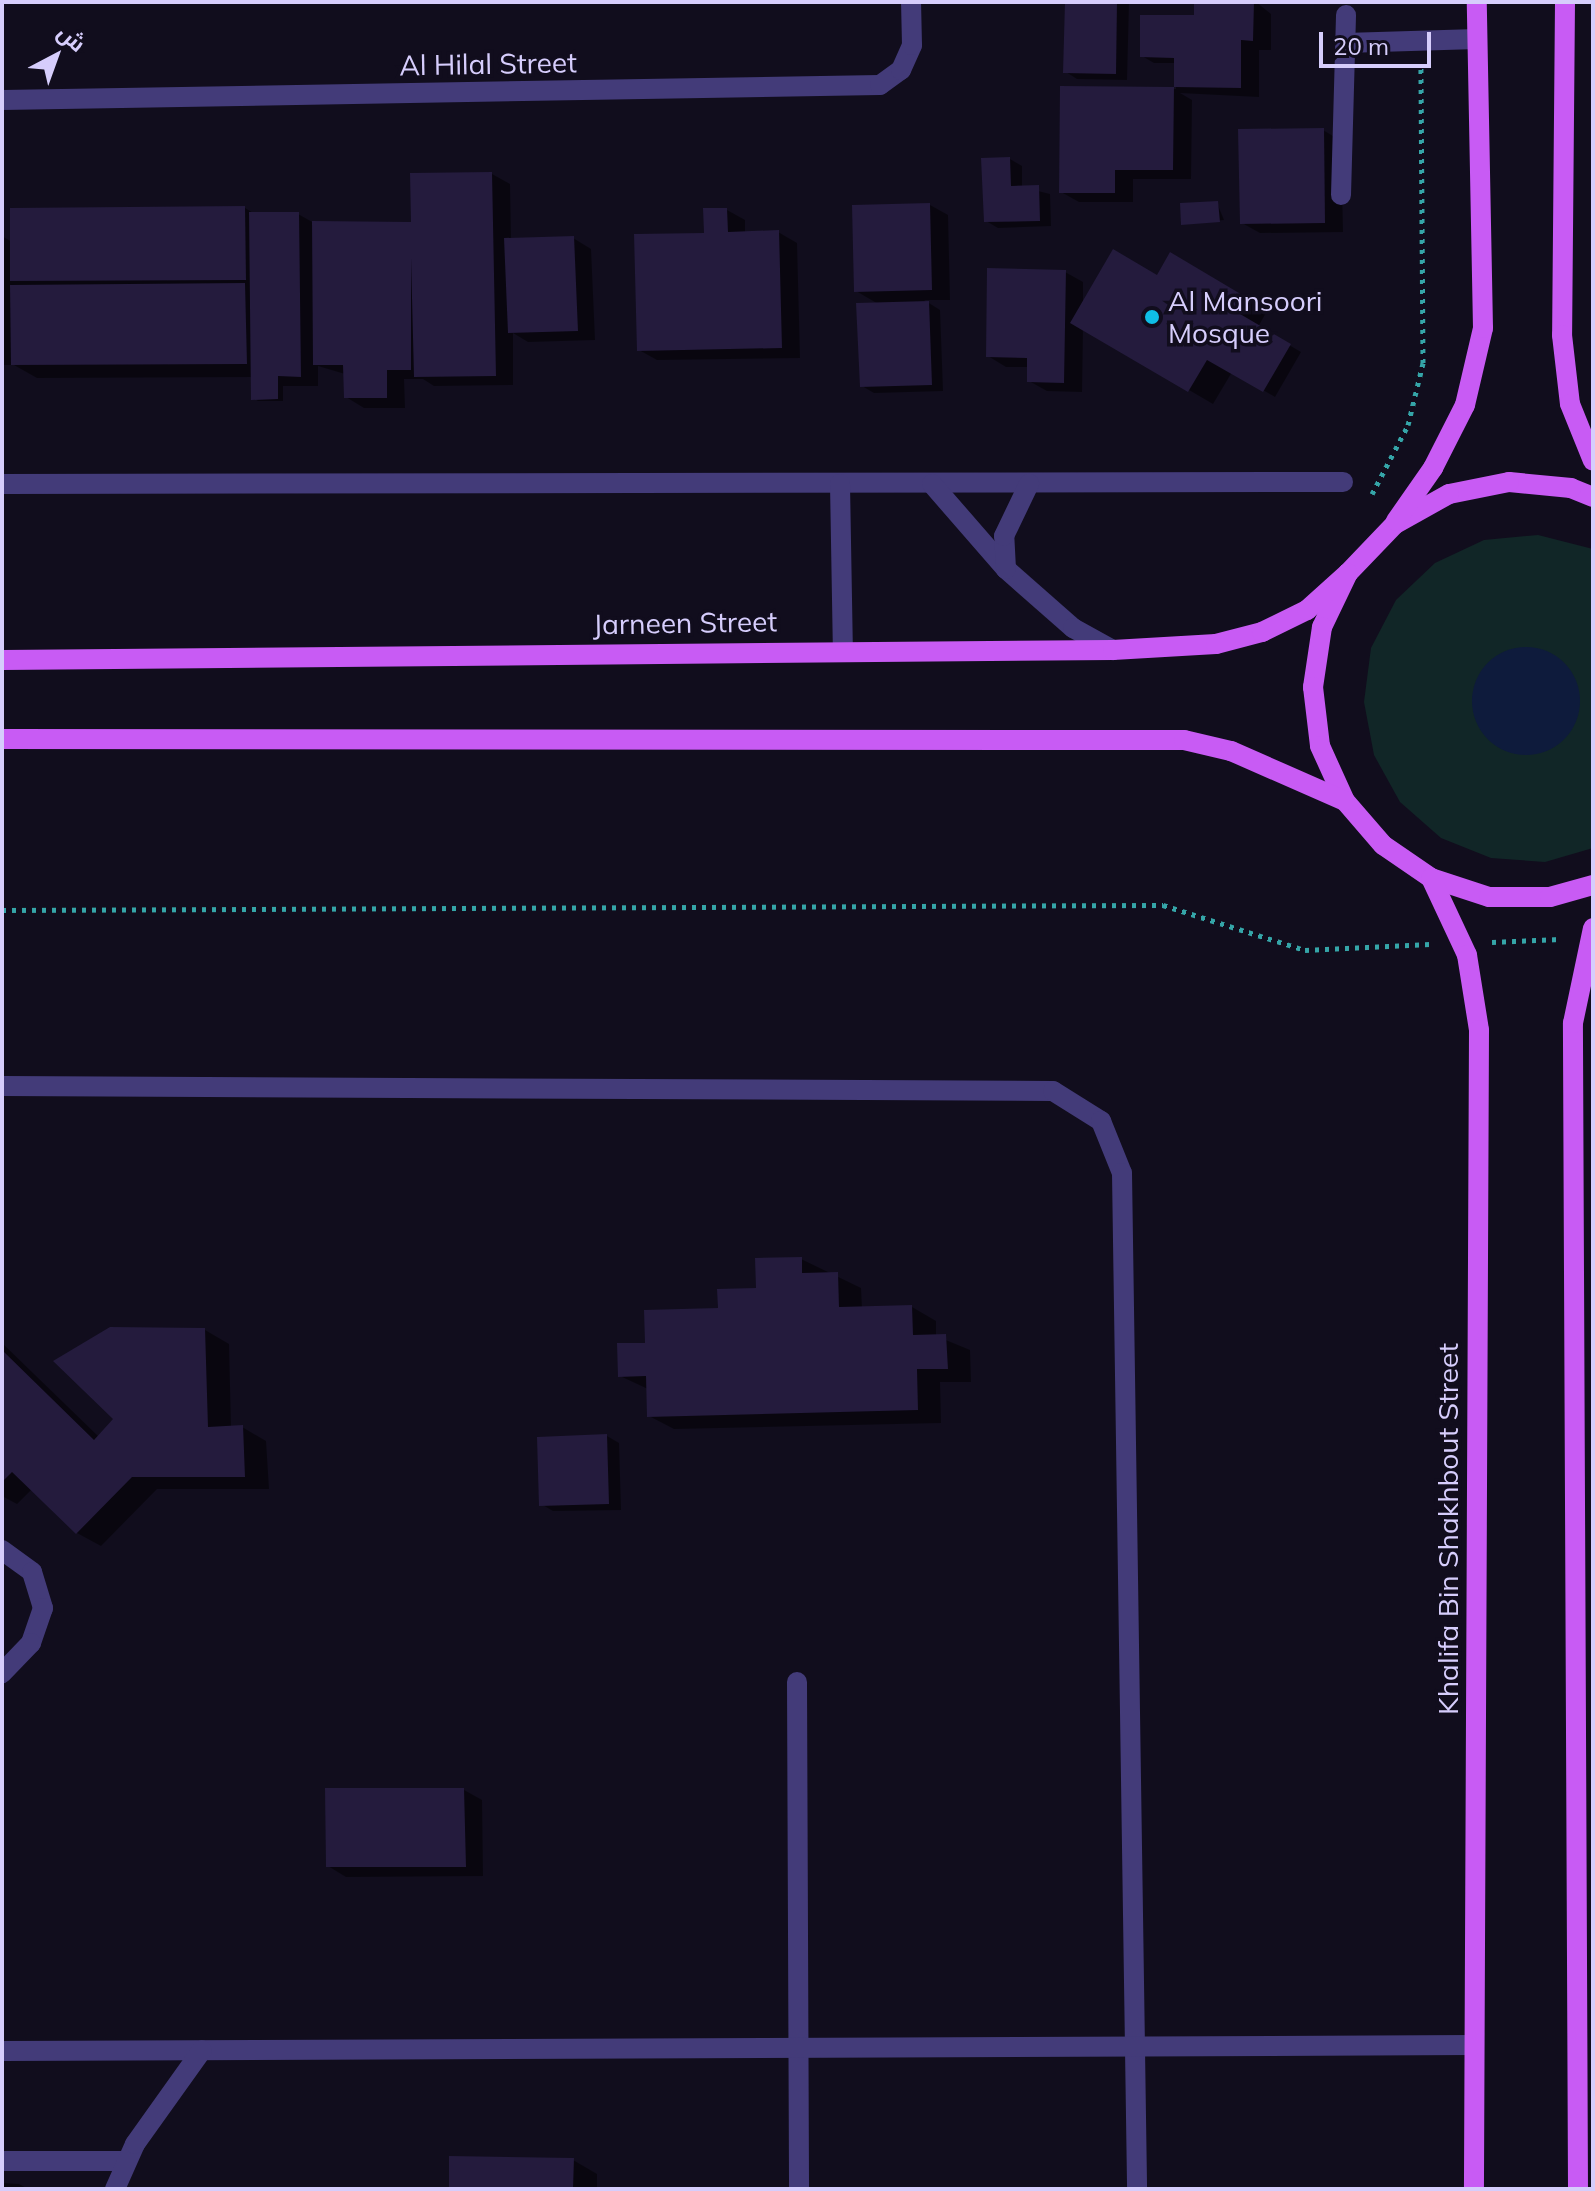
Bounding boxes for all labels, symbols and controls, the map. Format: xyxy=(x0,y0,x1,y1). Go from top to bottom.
north arrow xyxy=(16,16,96,96)
scale bar xyxy=(1323,16,1435,66)
text: ش xyxy=(52,18,92,58)
text: 20 m xyxy=(1333,31,1389,61)
street label: Al Hilal Street xyxy=(399,46,577,82)
place label: Al Mansoori Mosque xyxy=(1168,284,1322,350)
marker: Al Mansoori Mosque xyxy=(1143,308,1161,326)
street label: Jarneen Street xyxy=(593,605,777,641)
street label: Khalifa Bin Shakhbout Street xyxy=(1431,1343,1465,1715)

